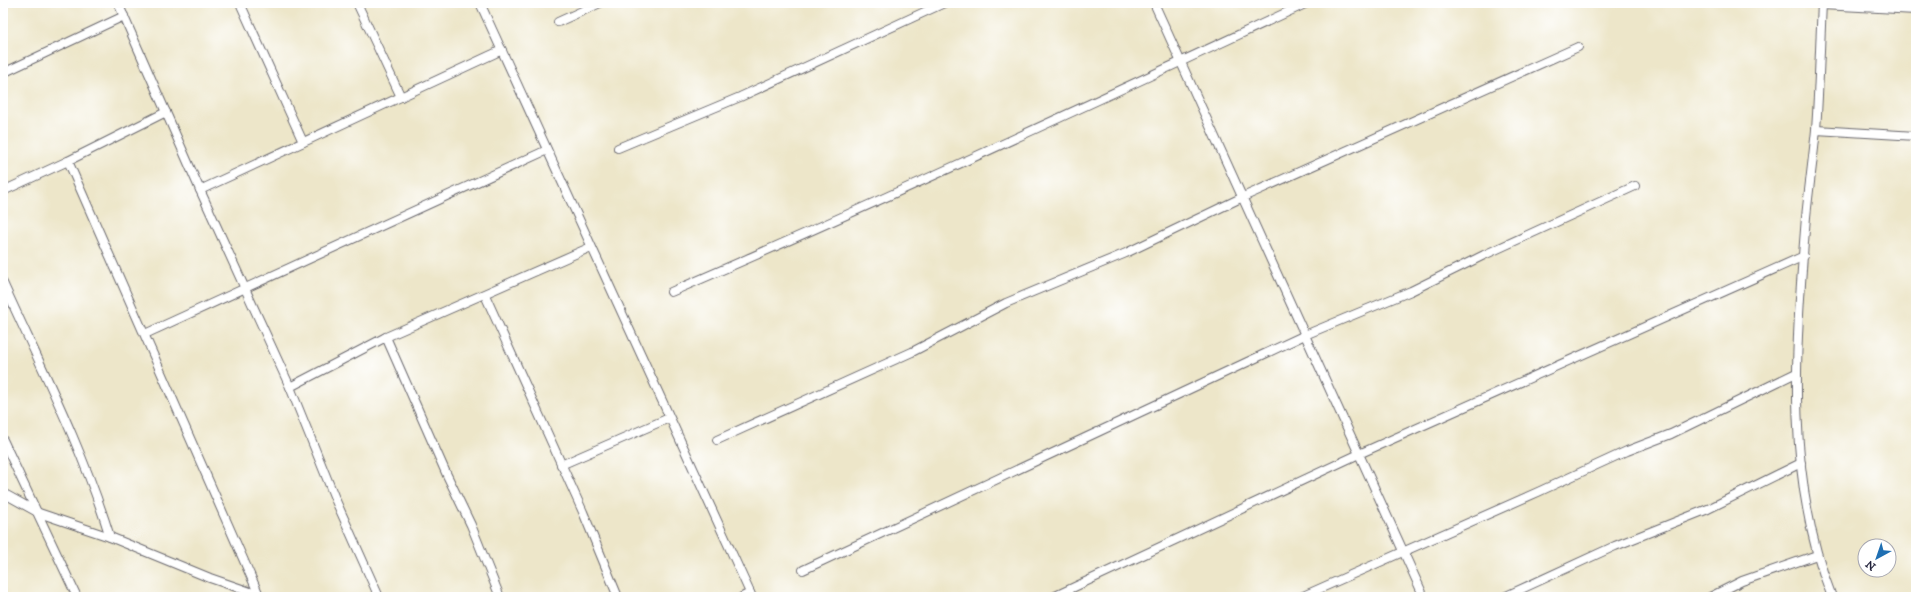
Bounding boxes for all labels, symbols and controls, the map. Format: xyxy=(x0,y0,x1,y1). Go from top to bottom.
north arrow xyxy=(1857,538,1897,578)
text: N xyxy=(1863,557,1879,573)

